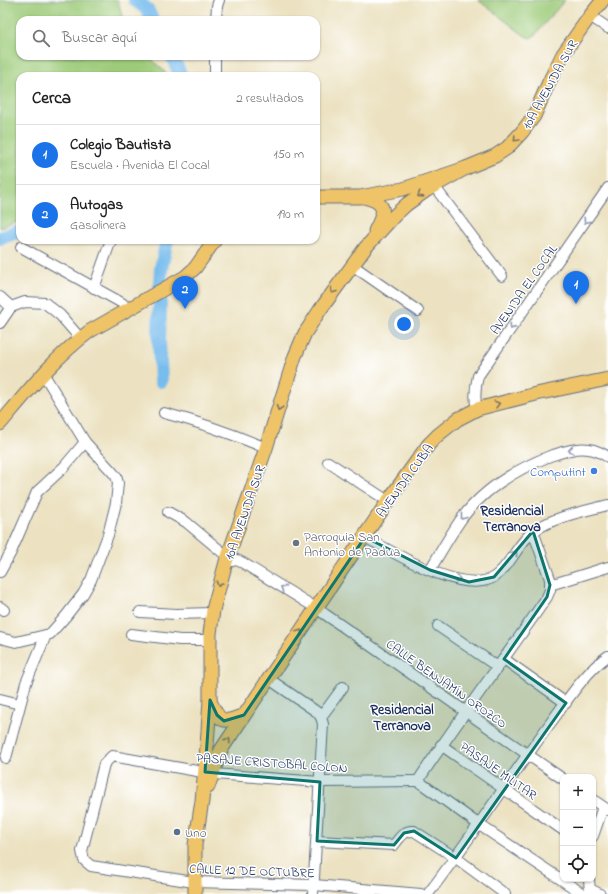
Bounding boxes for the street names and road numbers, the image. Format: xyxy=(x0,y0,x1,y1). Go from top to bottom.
street label: 10A AVENIDA SUR xyxy=(518,36,583,133)
street label: AVENIDA EL COCAL xyxy=(486,241,562,339)
street label: AVENIDA CUBA xyxy=(372,440,438,522)
street label: 10A AVENIDA SUR xyxy=(220,462,271,563)
street label: CALLE BENJAMÍN OROZCO xyxy=(382,635,510,733)
street label: PASAJE MILITAR xyxy=(456,738,541,805)
street label: PASAJE CRISTOBAL COLON xyxy=(196,749,348,778)
street label: CALLE 12 DE OCTUBRE xyxy=(189,860,315,883)

